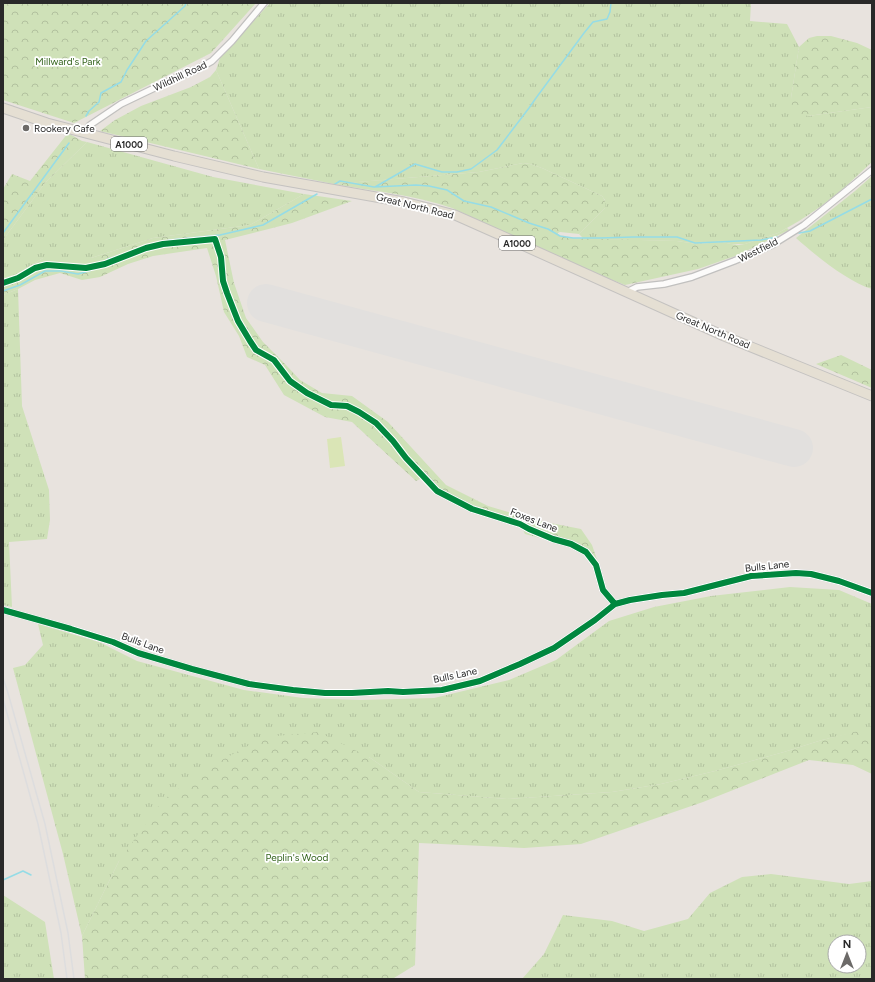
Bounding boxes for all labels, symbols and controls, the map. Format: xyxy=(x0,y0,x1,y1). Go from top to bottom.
park label: Millward's Park xyxy=(35,55,101,68)
street label: Wildhill Road xyxy=(151,58,209,94)
place label: Rookery Cafe xyxy=(34,122,95,135)
marker: Rookery Cafe xyxy=(21,123,31,133)
road number: A1000 xyxy=(111,137,147,151)
street label: Great North Road xyxy=(375,190,455,222)
street label: Westfield xyxy=(736,235,780,265)
road number: A1000 xyxy=(499,236,535,250)
street label: Great North Road xyxy=(674,308,752,352)
street label: Foxes Lane xyxy=(508,505,560,535)
street label: Bulls Lane xyxy=(744,557,790,575)
street label: Bulls Lane xyxy=(120,629,167,657)
street label: Bulls Lane xyxy=(432,664,479,686)
park label: Peplin's Wood xyxy=(266,851,329,864)
north arrow xyxy=(827,934,867,974)
text: N xyxy=(843,938,851,951)

